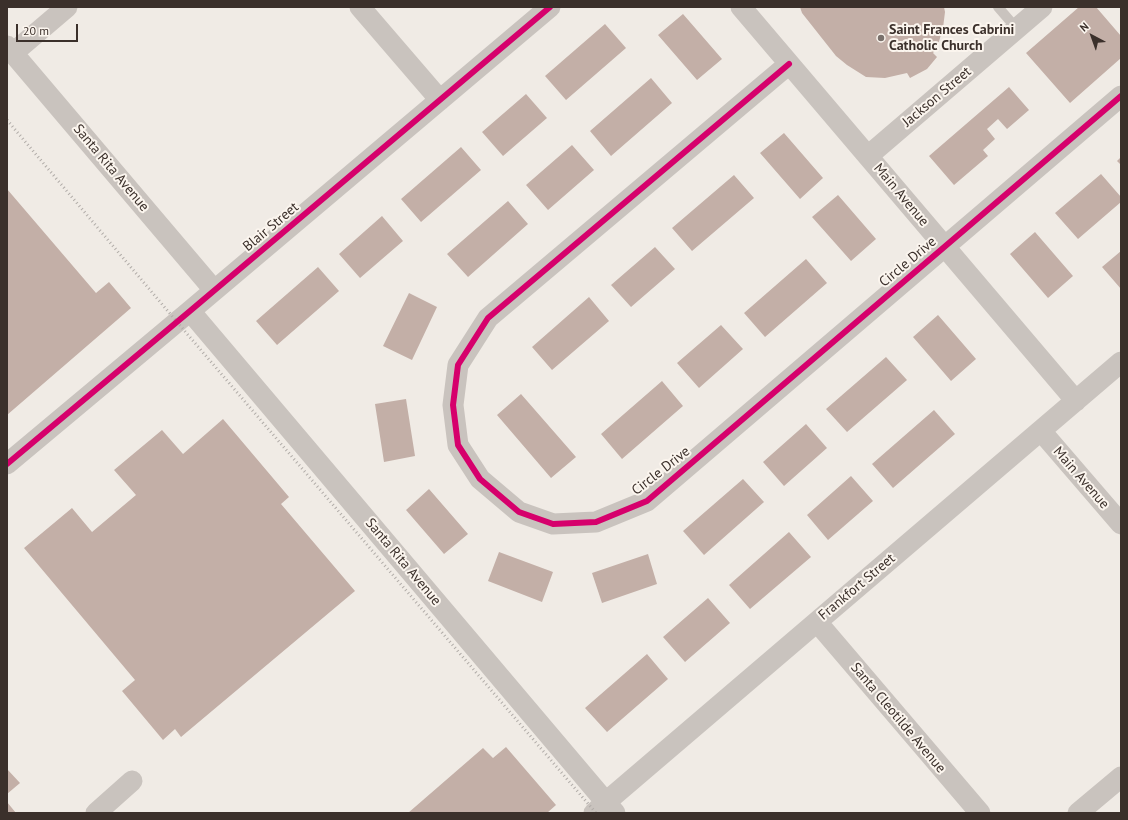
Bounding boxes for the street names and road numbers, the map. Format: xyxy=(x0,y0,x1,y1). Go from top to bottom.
street label: Jackson Street xyxy=(899,63,975,131)
street label: Santa Rita Avenue xyxy=(70,121,152,215)
street label: Main Avenue xyxy=(870,160,932,230)
street label: Blair Street xyxy=(240,199,302,255)
street label: Circle Drive xyxy=(876,233,940,291)
street label: Circle Drive xyxy=(629,443,693,499)
street label: Main Avenue xyxy=(1049,443,1113,513)
street label: Santa Rita Avenue xyxy=(362,515,444,609)
street label: Frankfort Street xyxy=(815,550,899,624)
street label: Santa Cleotilde Avenue xyxy=(847,659,949,777)

